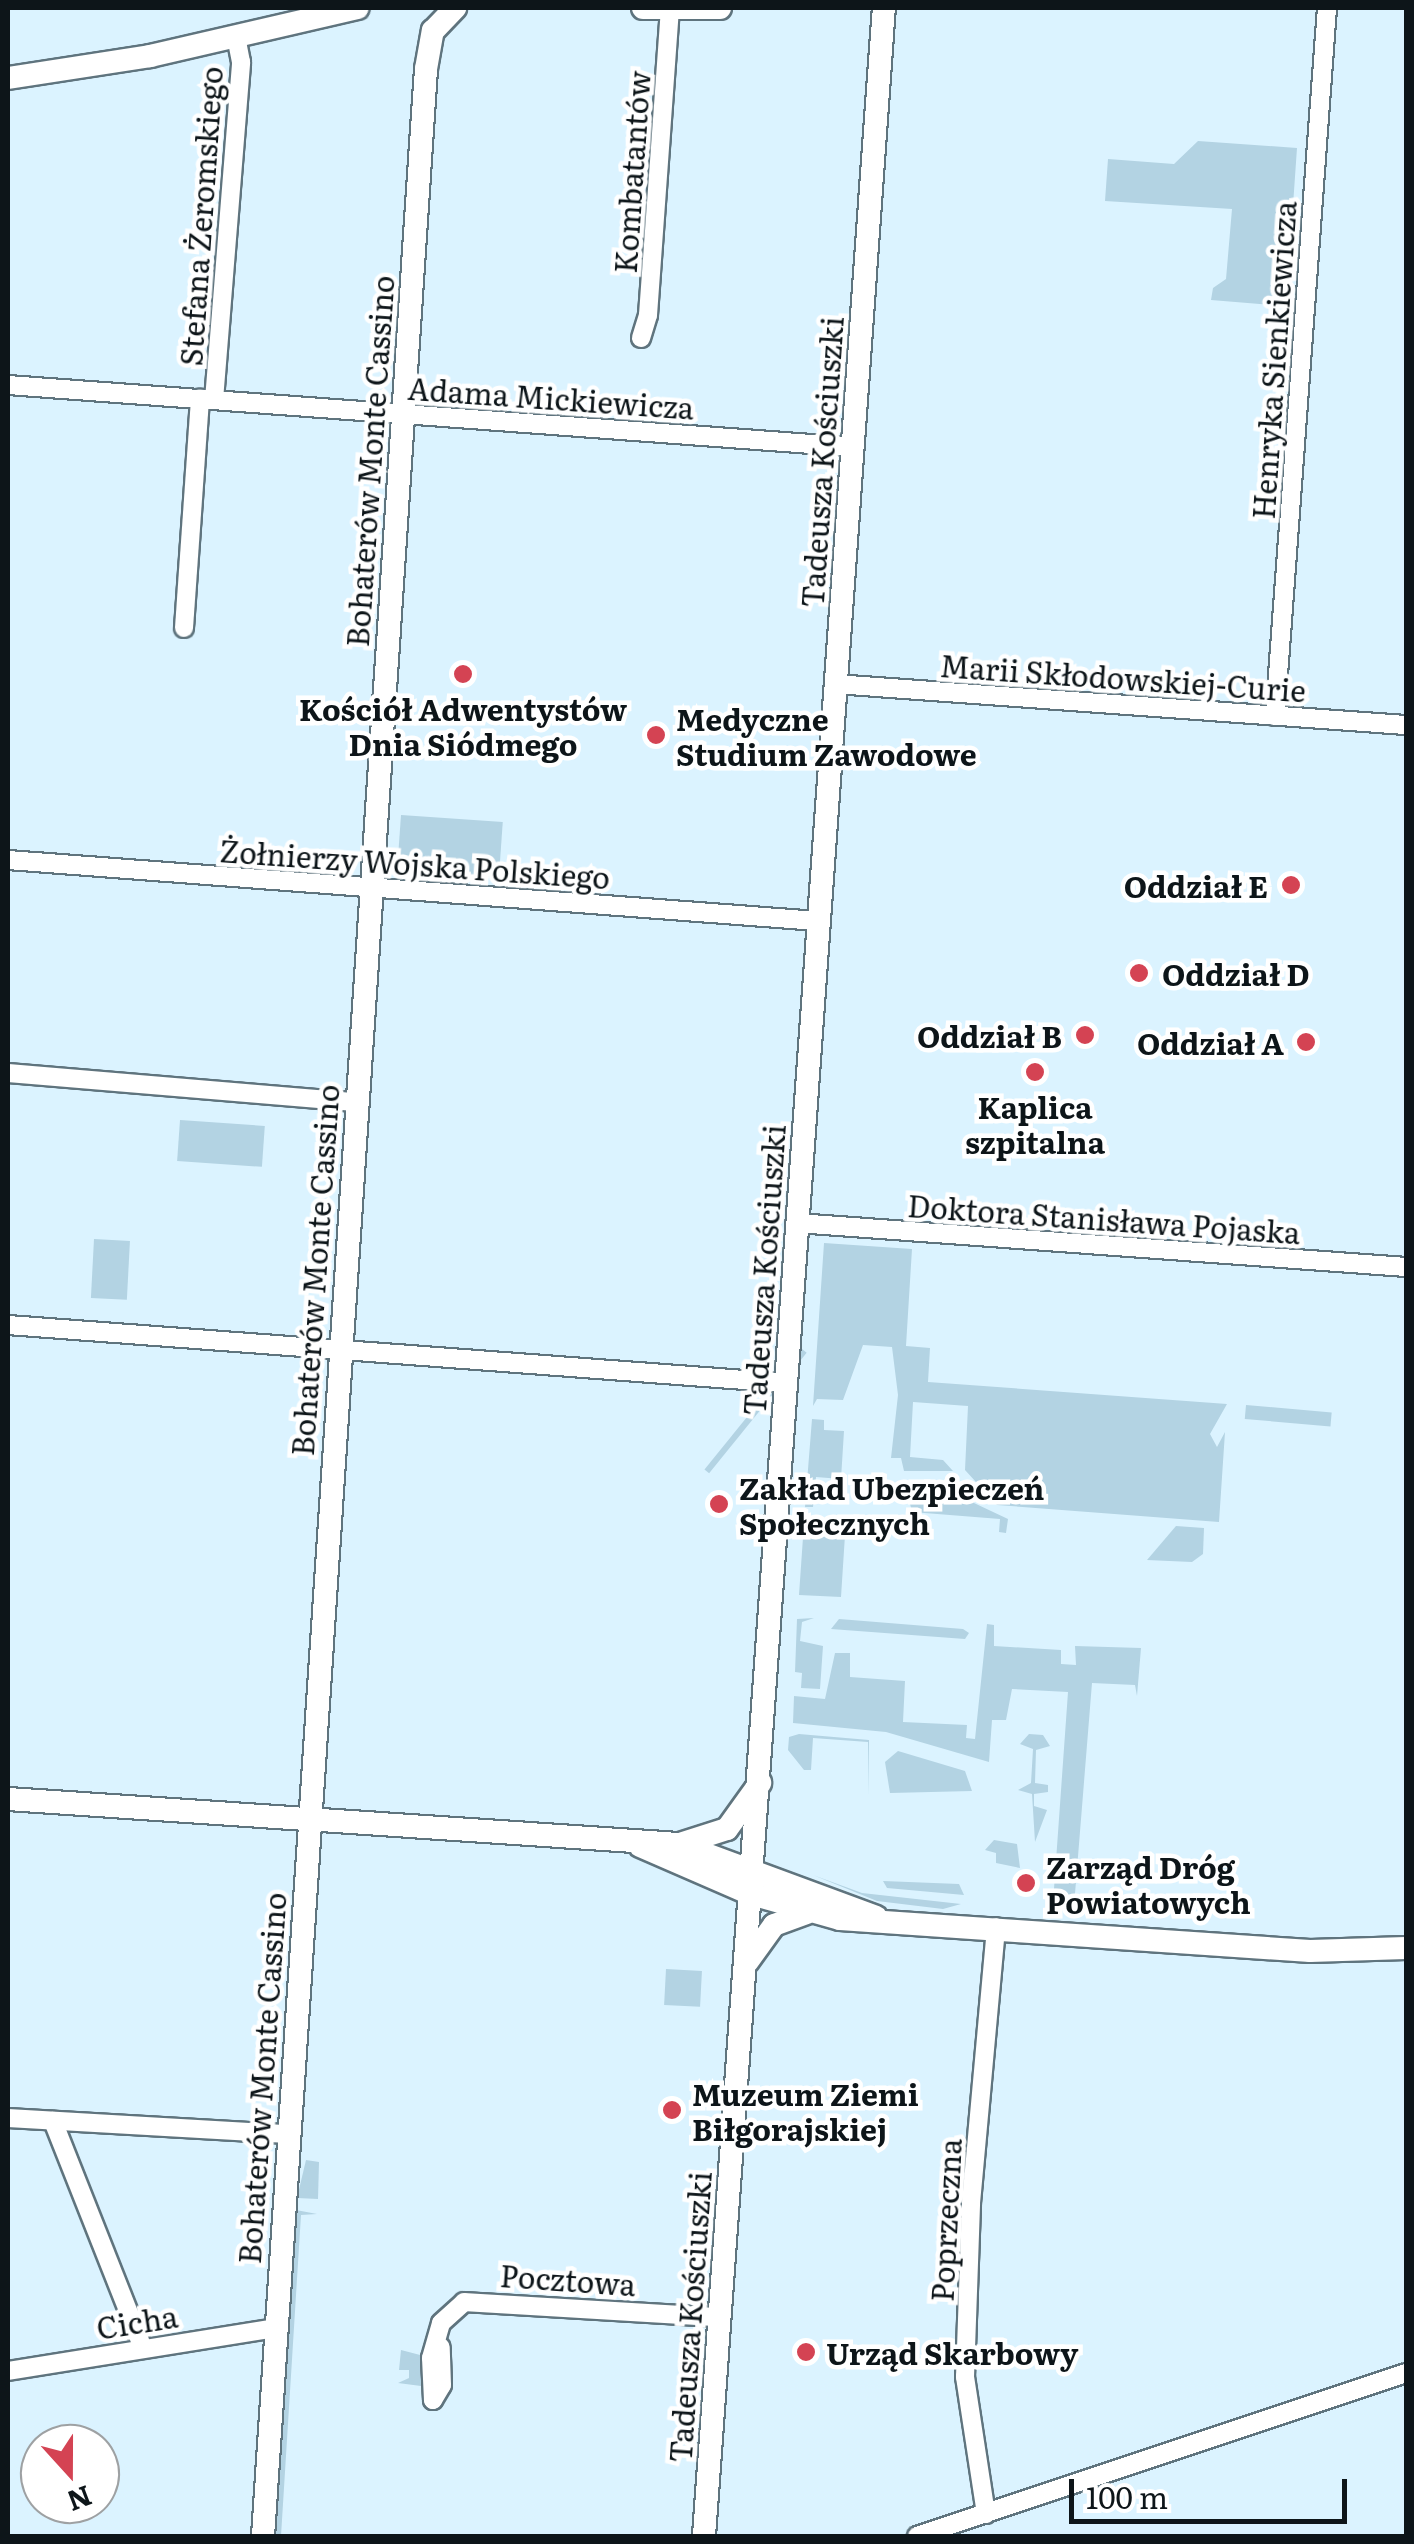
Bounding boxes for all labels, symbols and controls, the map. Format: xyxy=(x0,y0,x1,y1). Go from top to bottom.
street label: Stefana Żeromskiego xyxy=(172,65,228,367)
street label: Kombatantów xyxy=(606,70,656,274)
street label: Henryka Sienkiewicza xyxy=(1244,200,1302,520)
street label: Bohaterów Monte Cassino xyxy=(338,274,400,648)
street label: Tadeusza Kościuszki xyxy=(793,315,849,609)
street label: Adama Mickiewicza xyxy=(407,369,695,425)
street label: Marii Skłodowskiej-Curie xyxy=(939,646,1307,708)
marker: Kościół Adwentystów Dnia Siódmego xyxy=(452,663,474,685)
place label: Kościół Adwentystów Dnia Siódmego xyxy=(299,690,627,760)
place label: Medyczne Studium Zawodowe xyxy=(676,700,977,770)
marker: Medyczne Studium Zawodowe xyxy=(645,724,667,746)
street label: Żołnierzy Wojska Polskiego xyxy=(219,831,611,895)
place label: Oddział E xyxy=(1124,867,1268,903)
marker: Oddział E xyxy=(1278,872,1304,898)
place label: Oddział D xyxy=(1162,955,1310,991)
marker: Oddział D xyxy=(1126,960,1152,986)
place label: Oddział B xyxy=(917,1017,1062,1053)
marker: Oddział B xyxy=(1072,1022,1098,1048)
place label: Oddział A xyxy=(1137,1024,1284,1060)
marker: Oddział A xyxy=(1293,1029,1319,1055)
marker: Kaplica szpitalna xyxy=(1024,1061,1046,1083)
street label: Bohaterów Monte Cassino xyxy=(283,1083,345,1457)
place label: Kaplica szpitalna xyxy=(965,1088,1105,1158)
street label: Tadeusza Kościuszki xyxy=(735,1123,791,1417)
street label: Doktora Stanisława Pojaska xyxy=(906,1186,1302,1250)
place label: Zakład Ubezpieczeń Społecznych xyxy=(739,1469,1044,1540)
marker: Zakład Ubezpieczeń Społecznych xyxy=(708,1493,730,1515)
place label: Zarząd Dróg Powiatowych xyxy=(1046,1848,1251,1918)
marker: Zarząd Dróg Powiatowych xyxy=(1015,1872,1037,1894)
street label: Bohaterów Monte Cassino xyxy=(230,1891,292,2265)
place label: Muzeum Ziemi Biłgorajskiej xyxy=(692,2075,919,2146)
marker: Muzeum Ziemi Biłgorajskiej xyxy=(661,2099,683,2121)
street label: Poprzeczna xyxy=(923,2137,967,2303)
street label: Tadeusza Kościuszki xyxy=(661,2170,717,2464)
street label: Pocztowa xyxy=(499,2256,637,2302)
street label: Cicha xyxy=(94,2297,180,2345)
place label: Urząd Skarbowy xyxy=(826,2334,1078,2370)
marker: Urząd Skarbowy xyxy=(795,2341,817,2363)
north arrow xyxy=(20,2424,120,2524)
scale bar xyxy=(1074,2459,1352,2521)
text: 100 m xyxy=(1086,2474,1168,2518)
text: N xyxy=(62,2476,99,2524)

